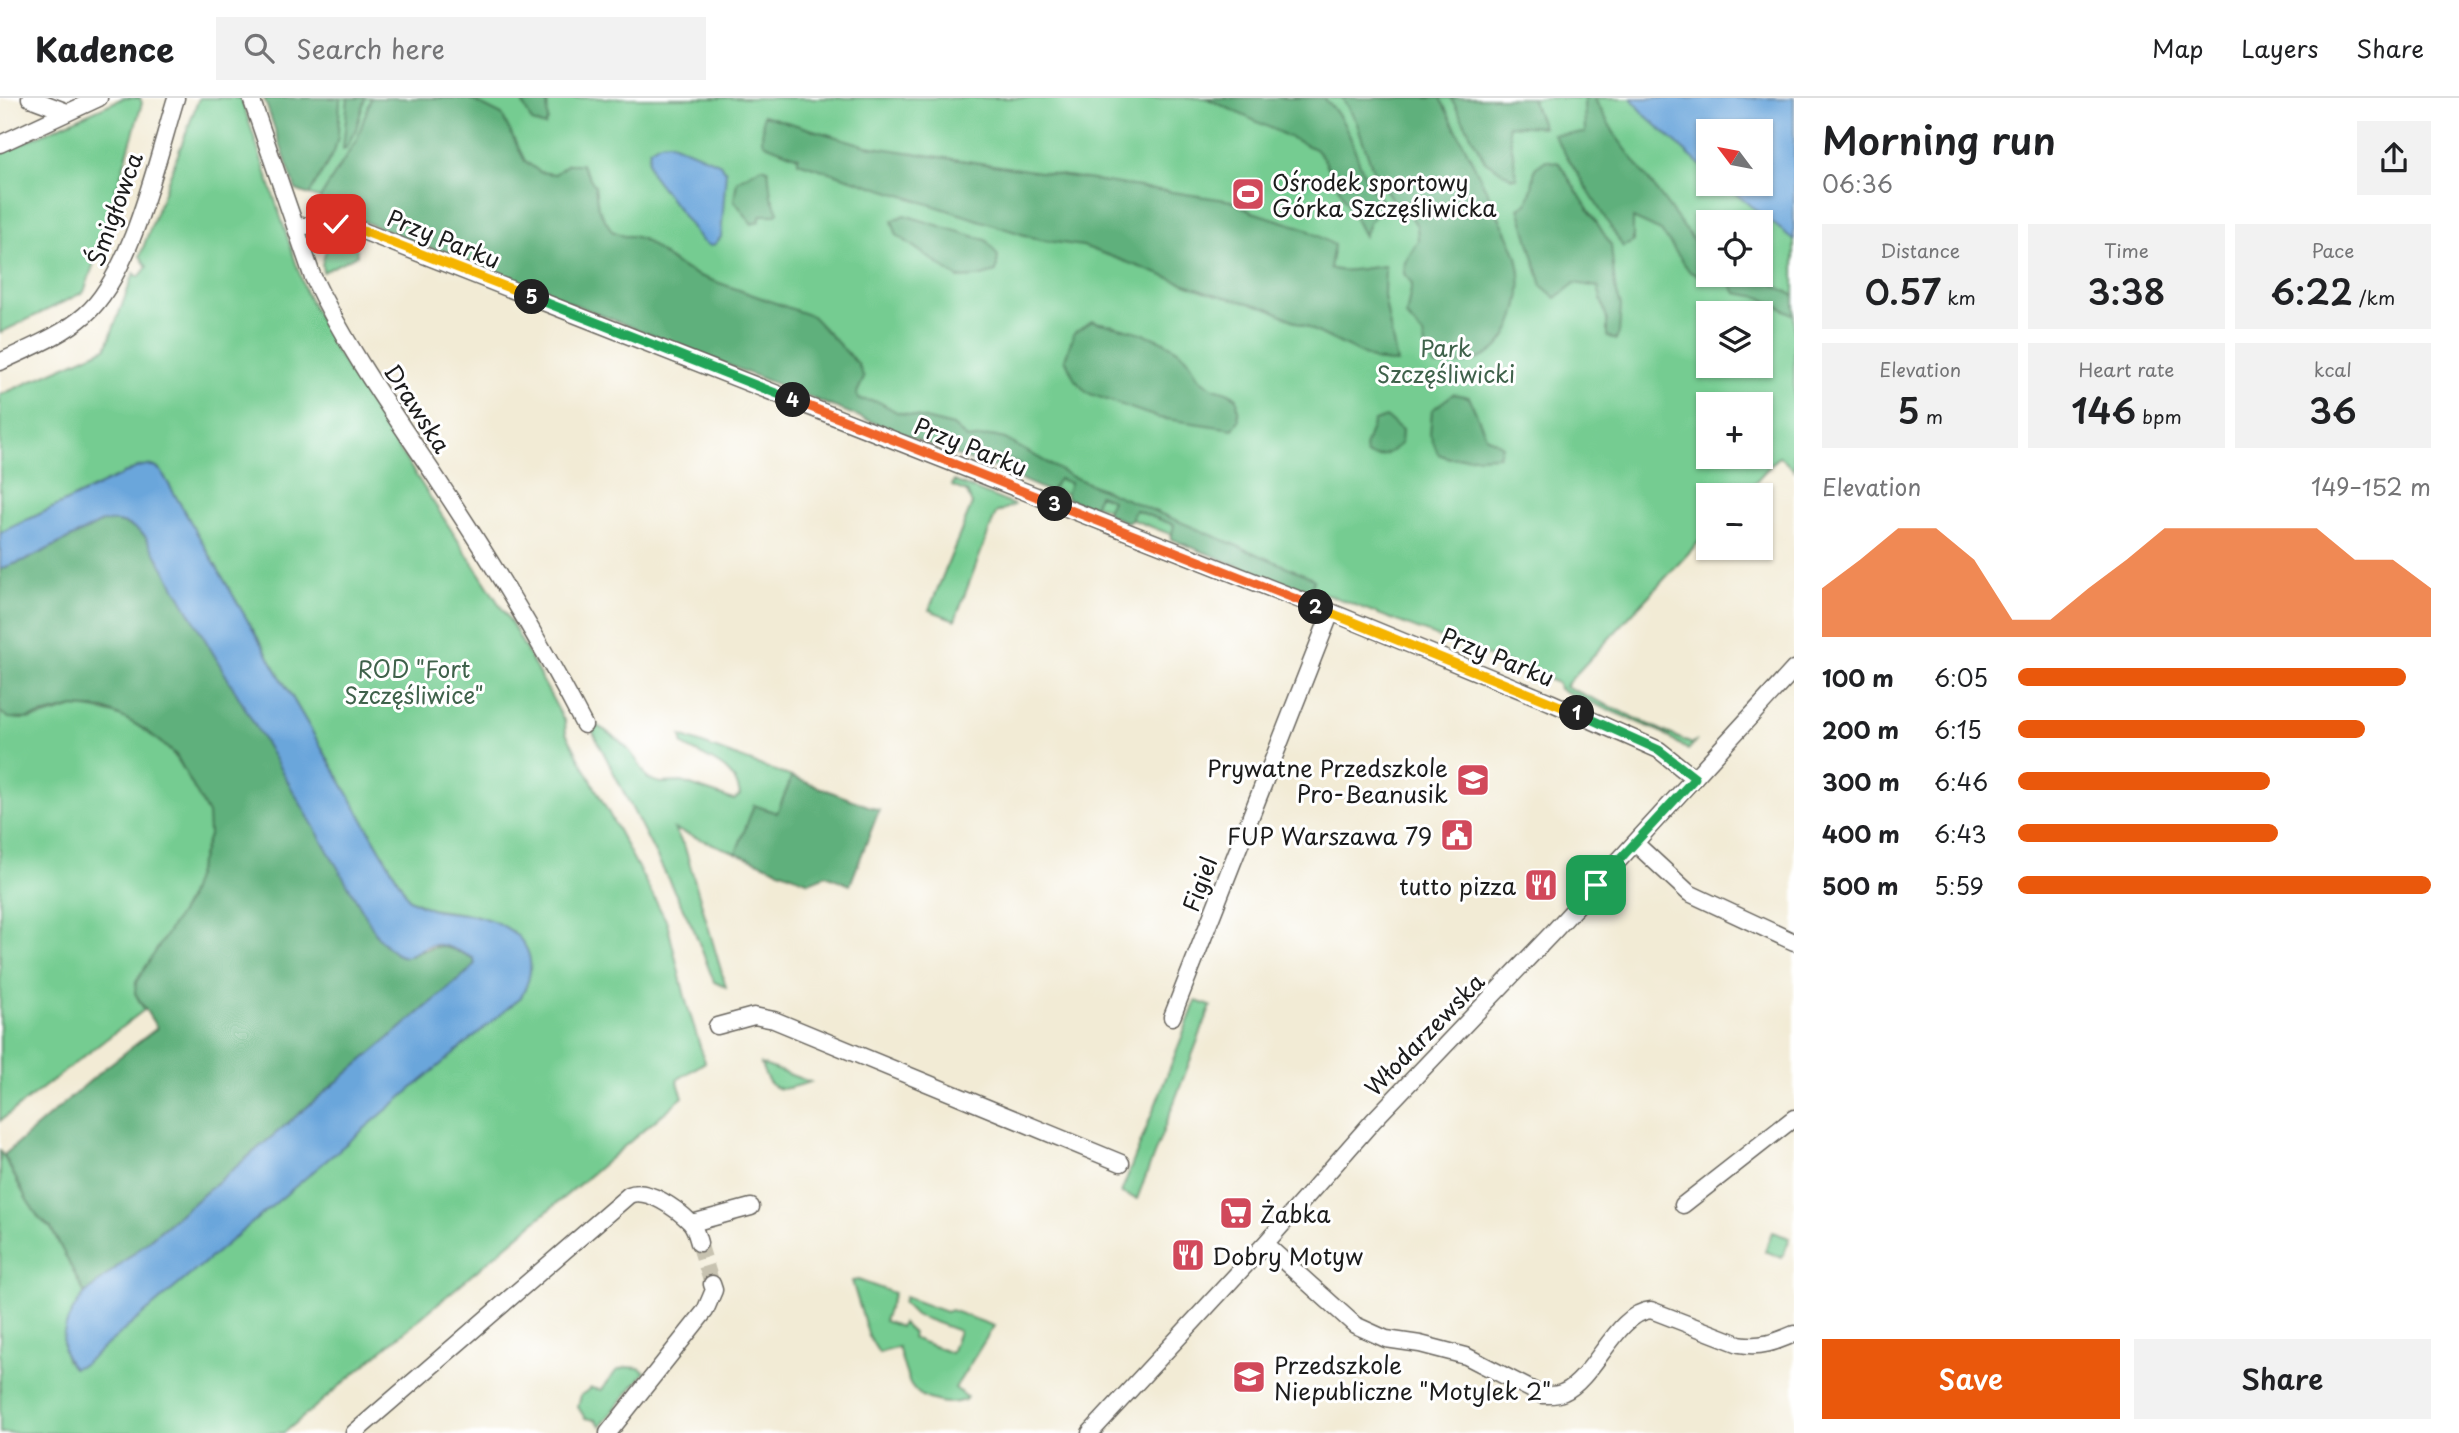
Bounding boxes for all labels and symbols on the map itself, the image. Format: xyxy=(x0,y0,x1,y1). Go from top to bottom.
north arrow xyxy=(1696,119,1773,196)
street label: Śmigłowca xyxy=(77,146,151,271)
place label: Ośrodek sportowy Górka Szczęśliwicka xyxy=(1272,164,1497,225)
sports icon: Ośrodek sportowy Górka Szczęśliwicka xyxy=(1229,175,1267,213)
pin xyxy=(306,194,366,254)
street label: Przy Parku xyxy=(382,199,506,277)
pin: 5 xyxy=(514,280,550,314)
park label: Park Szczęśliwicki xyxy=(1377,330,1515,391)
street label: Drawska xyxy=(376,357,460,460)
pin: 4 xyxy=(776,382,810,418)
street label: Przy Parku xyxy=(909,407,1033,485)
pin: 3 xyxy=(1038,486,1072,522)
pin: 2 xyxy=(1298,589,1334,624)
street label: Przy Parku xyxy=(1436,617,1560,695)
park label: ROD "Fort Szczęśliwice" xyxy=(344,651,484,712)
pin: 1 xyxy=(1560,696,1594,730)
place label: Prywatne Przedszkole Pro-Beanusik xyxy=(1207,750,1448,811)
school or university icon: Prywatne Przedszkole Pro-Beanusik xyxy=(1454,761,1492,799)
public building icon: FUP Warszawa 79 xyxy=(1438,816,1476,854)
place label: FUP Warszawa 79 xyxy=(1227,818,1432,853)
street label: Figiel xyxy=(1173,851,1225,917)
pin xyxy=(1566,855,1626,915)
restaurant icon: tutto pizza xyxy=(1522,866,1560,904)
place label: tutto pizza xyxy=(1399,868,1517,903)
street label: Włodarzewska xyxy=(1356,964,1493,1104)
supermarket icon: Żabka xyxy=(1217,1194,1255,1232)
place label: Żabka xyxy=(1260,1196,1331,1231)
restaurant icon: Dobry Motyw xyxy=(1169,1236,1207,1274)
place label: Dobry Motyw xyxy=(1212,1238,1363,1273)
place label: Przedszkole Niepubliczne "Motylek 2" xyxy=(1274,1347,1551,1408)
school or university icon: Przedszkole Niepubliczne "Motylek 2" xyxy=(1230,1358,1268,1396)

